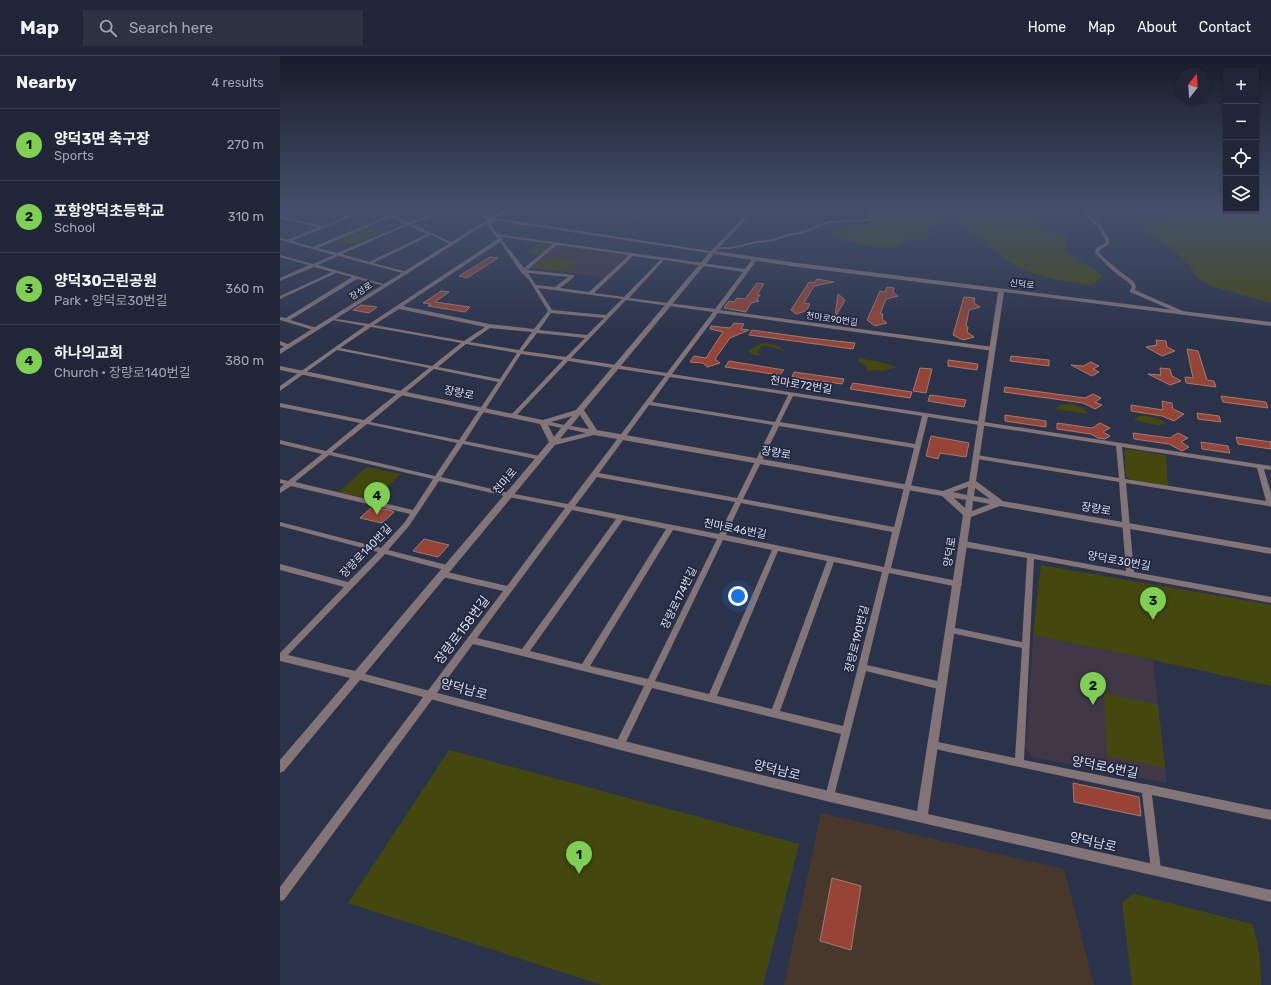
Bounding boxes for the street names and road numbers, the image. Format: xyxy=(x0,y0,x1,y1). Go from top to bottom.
street label: 신덕로 xyxy=(1009,278,1035,290)
street label: 장성로 xyxy=(348,280,374,302)
street label: 천마로90번길 xyxy=(805,309,859,328)
street label: 천마로72번길 xyxy=(769,374,833,396)
street label: 장량로 xyxy=(443,383,475,403)
street label: 장량로 xyxy=(760,444,792,462)
street label: 천마로 xyxy=(490,465,520,497)
street label: 장량로 xyxy=(1080,500,1112,518)
street label: 천마로46번길 xyxy=(702,517,768,541)
street label: 장량로140번길 xyxy=(337,522,395,580)
street label: 양덕로 xyxy=(941,536,959,568)
street label: 양덕로30번길 xyxy=(1086,549,1152,573)
street label: 장량로174번길 xyxy=(658,565,700,631)
street label: 장량로158번길 xyxy=(432,593,492,667)
street label: 장량로190번길 xyxy=(842,604,872,674)
street label: 양덕남로 xyxy=(439,676,489,702)
street label: 양덕로6번길 xyxy=(1070,753,1140,781)
street label: 양덕남로 xyxy=(752,757,802,783)
street label: 양덕남로 xyxy=(1068,829,1118,855)

